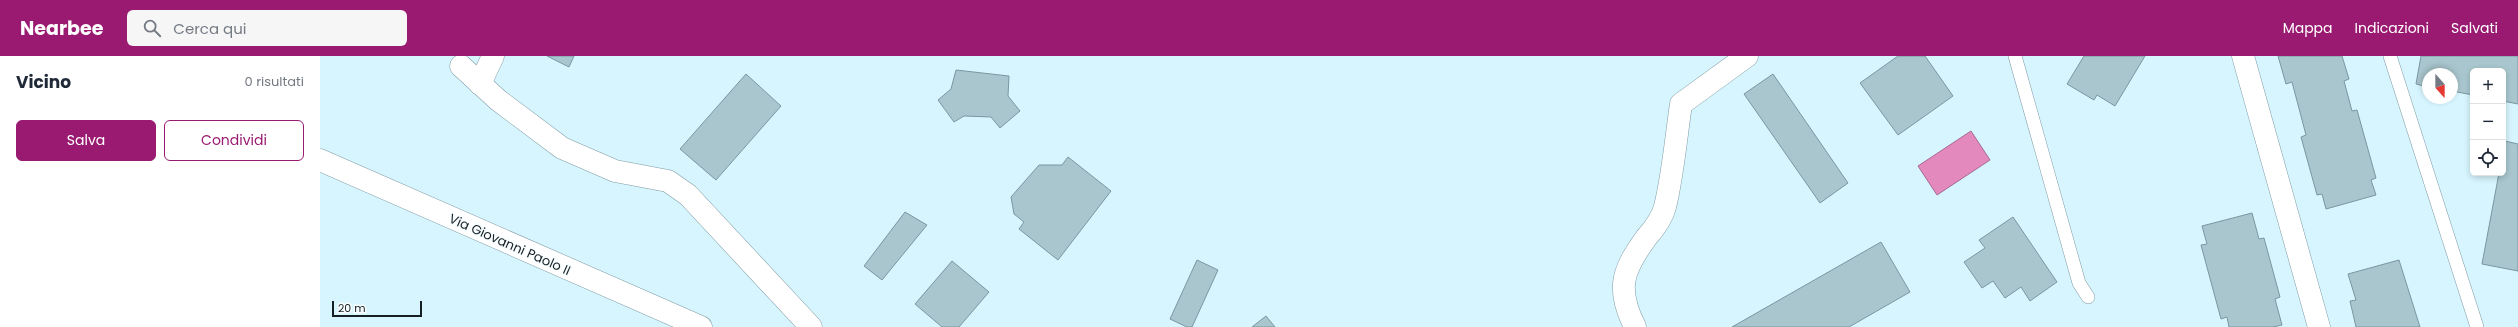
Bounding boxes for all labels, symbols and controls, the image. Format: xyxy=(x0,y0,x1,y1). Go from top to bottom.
search box xyxy=(127,10,407,46)
text: Nearbee xyxy=(20,15,103,42)
icon: search xyxy=(141,17,163,39)
text: Cerca qui xyxy=(173,18,247,39)
text: Mappa xyxy=(2283,18,2333,38)
text: Indicazioni xyxy=(2355,18,2429,38)
text: Salvati xyxy=(2451,18,2498,38)
north arrow xyxy=(2422,68,2458,104)
map controls xyxy=(2470,68,2506,176)
button: + xyxy=(2470,68,2506,104)
text: Vicino xyxy=(16,70,71,94)
text: 0 risultati xyxy=(245,72,304,91)
button: − xyxy=(2470,104,2506,140)
button: Salva xyxy=(16,120,156,161)
button: Condividi xyxy=(164,120,304,161)
button: locate xyxy=(2470,140,2506,176)
street label: Via Giovanni Paolo II xyxy=(446,209,574,280)
scale bar xyxy=(332,299,422,318)
text: 20 m xyxy=(338,300,366,316)

